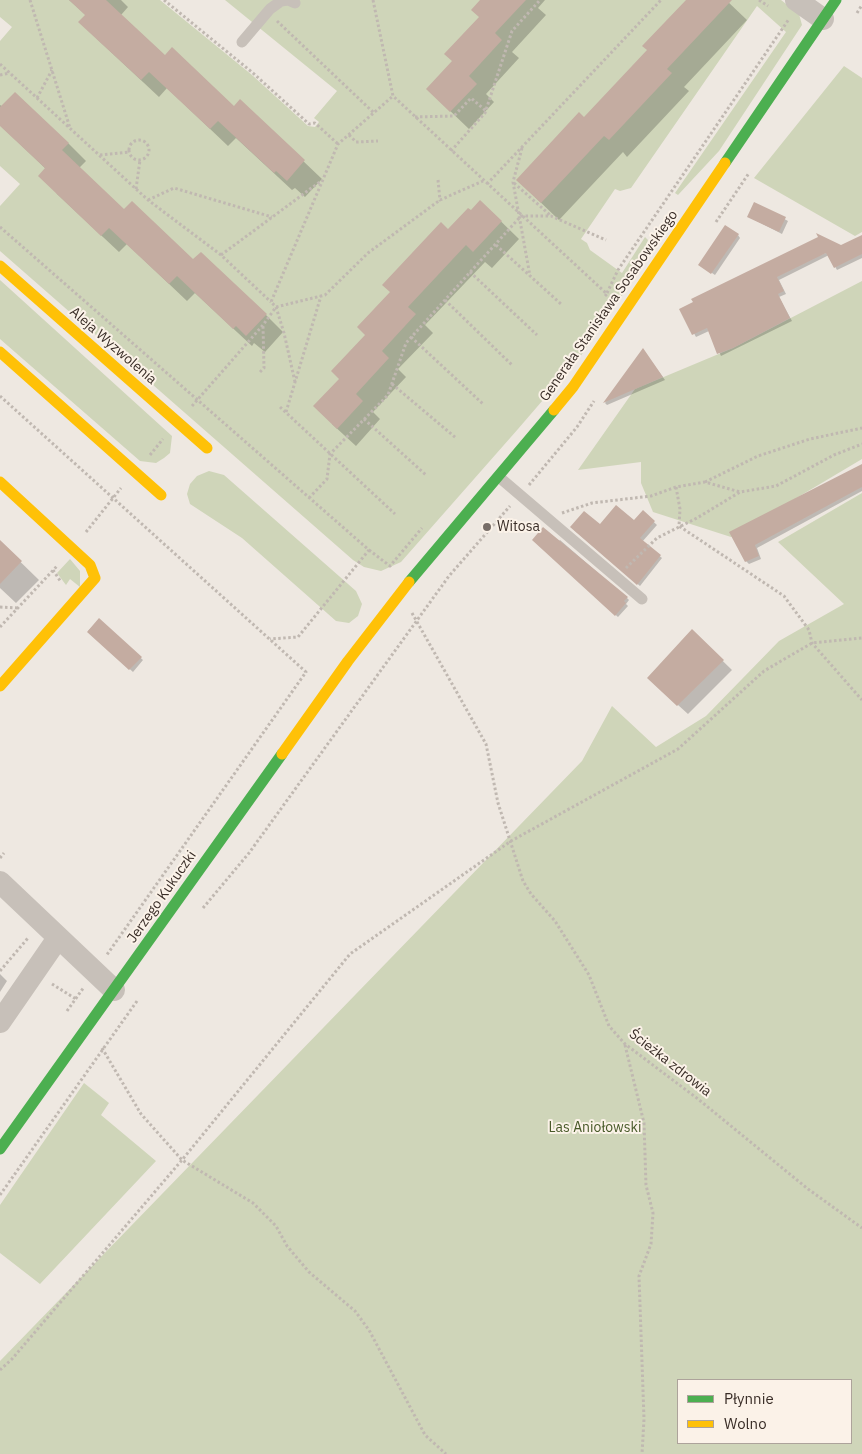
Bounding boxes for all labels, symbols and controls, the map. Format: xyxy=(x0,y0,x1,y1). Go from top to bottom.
street label: Generała Stanisława Sosabowskiego xyxy=(536,207,682,405)
street label: Aleja Wyzwolenia xyxy=(66,304,160,388)
place label: Witosa xyxy=(497,519,540,535)
marker: Witosa xyxy=(481,521,493,533)
street label: Jerzego Kukuczki xyxy=(124,848,200,946)
street label: Ścieżka zdrowia xyxy=(625,1026,715,1100)
park label: Las Aniołowski xyxy=(549,1120,641,1136)
legend xyxy=(677,1379,852,1444)
text: Płynnie xyxy=(724,1389,774,1408)
text: Wolno xyxy=(724,1414,767,1433)

